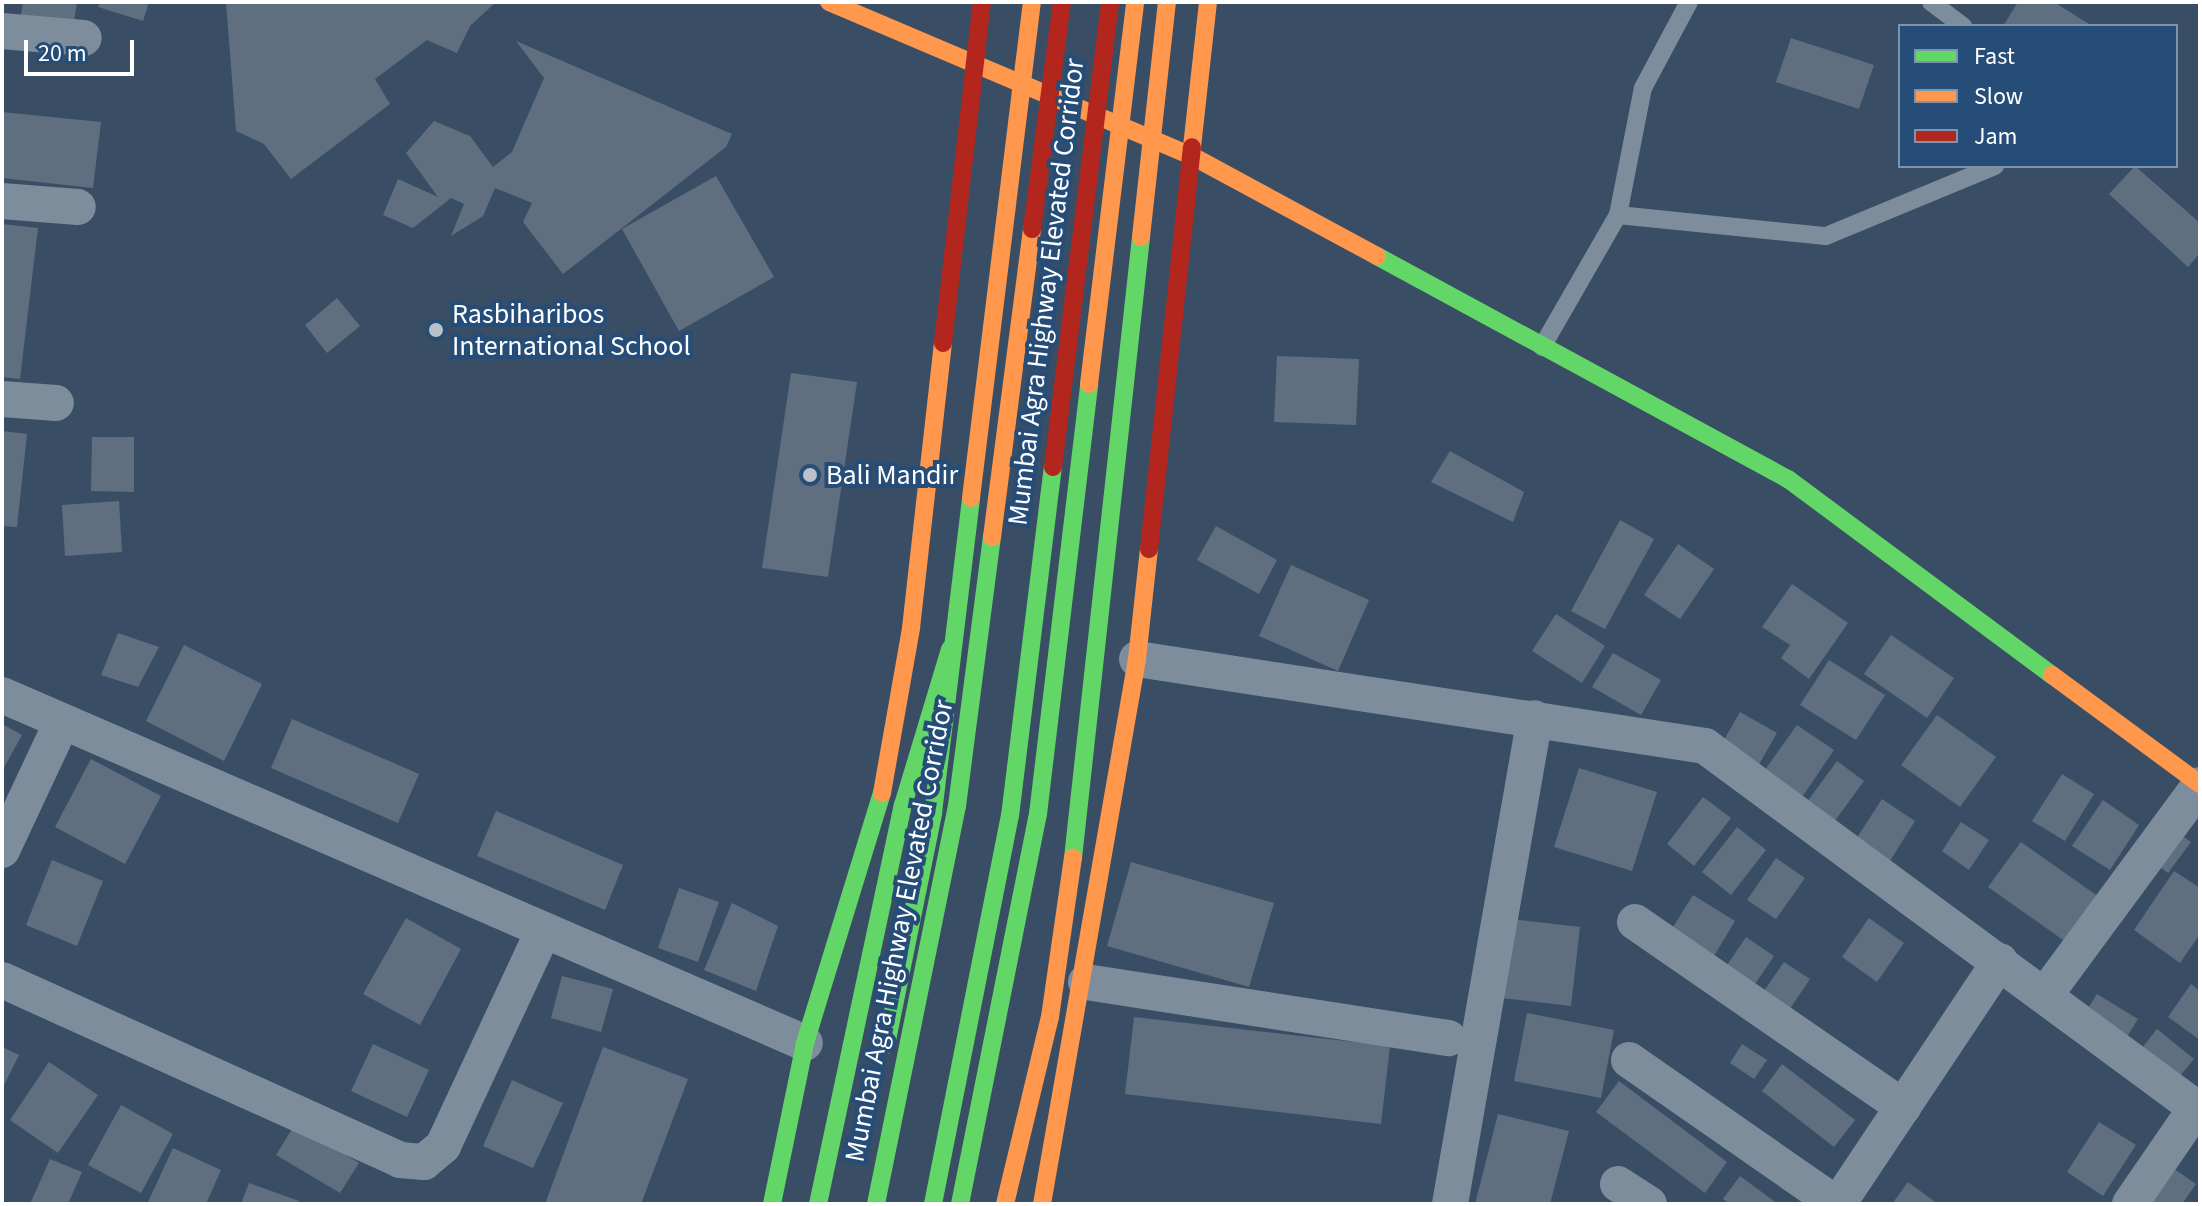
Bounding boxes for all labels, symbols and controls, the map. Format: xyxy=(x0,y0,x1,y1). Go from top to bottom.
scale bar xyxy=(28,24,138,74)
legend xyxy=(1898,24,2178,168)
text: 20 m xyxy=(38,36,87,71)
text: Fast xyxy=(1974,39,2015,74)
street label: Mumbai Agra Highway Elevated Corridor xyxy=(1001,57,1091,527)
text: Slow xyxy=(1974,79,2023,114)
text: Jam xyxy=(1974,119,2018,154)
place label: Rasbiharibos International School xyxy=(452,297,691,363)
marker: Rasbiharibos International School xyxy=(427,321,445,339)
place label: Bali Mandir xyxy=(826,458,958,492)
marker: Bali Mandir xyxy=(801,466,819,484)
street label: Mumbai Agra Highway Elevated Corridor xyxy=(838,697,960,1165)

